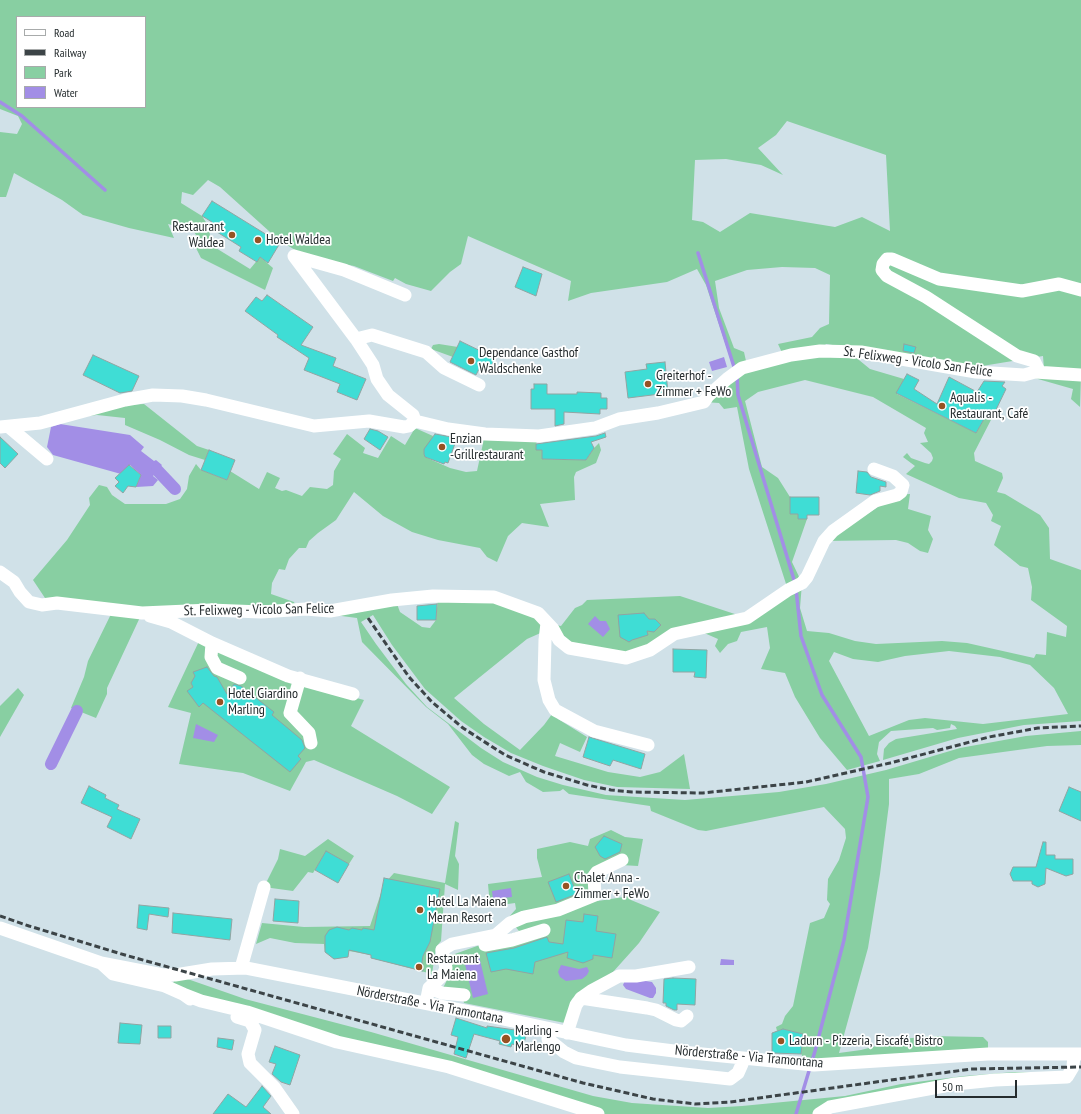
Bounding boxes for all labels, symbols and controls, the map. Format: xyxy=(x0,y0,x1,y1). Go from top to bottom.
legend xyxy=(16,16,146,108)
text: Road xyxy=(54,25,74,40)
text: Railway xyxy=(54,45,86,60)
text: Park xyxy=(54,65,72,80)
text: Water xyxy=(54,85,78,100)
place label: Restaurant Waldea xyxy=(172,219,224,252)
marker: Restaurant Waldea xyxy=(227,230,237,240)
place label: Hotel Waldea xyxy=(266,232,331,248)
marker: Hotel Waldea xyxy=(253,235,263,245)
street label: St. Felixweg - Vicolo San Felice xyxy=(842,343,994,381)
place label: Dependance Gasthof Waldschenke xyxy=(479,345,578,378)
marker: Dependance Gasthof Waldschenke xyxy=(466,356,476,366)
place label: Greiterhof - Zimmer + FeWo xyxy=(656,368,731,400)
marker: Greiterhof - Zimmer + FeWo xyxy=(643,379,653,389)
place label: Aqualis - Restaurant, Café xyxy=(950,390,1028,422)
marker: Aqualis - Restaurant, Café xyxy=(937,401,947,411)
place label: Enzian -Grillrestaurant xyxy=(450,431,524,464)
marker: Enzian -Grillrestaurant xyxy=(437,442,447,452)
street label: St. Felixweg - Vicolo San Felice xyxy=(184,600,334,620)
place label: Hotel Giardino Marling xyxy=(228,686,298,718)
marker: Hotel Giardino Marling xyxy=(215,697,225,707)
place label: Chalet Anna - Zimmer + FeWo xyxy=(574,870,649,902)
marker: Chalet Anna - Zimmer + FeWo xyxy=(561,881,571,891)
place label: Hotel La Maiena Meran Resort xyxy=(428,894,507,926)
marker: Hotel La Maiena Meran Resort xyxy=(415,905,425,915)
place label: Restaurant La Maiena xyxy=(427,951,479,984)
marker: Restaurant La Maiena xyxy=(414,962,424,972)
street label: Nörderstraße - Via Tramontana xyxy=(355,983,505,1027)
place label: Marling - Marlengo xyxy=(515,1023,561,1056)
marker: Marling - Marlengo xyxy=(500,1033,512,1045)
place label: Ladurn - Pizzeria, Eiscafé, Bistro xyxy=(789,1033,943,1049)
marker: Ladurn - Pizzeria, Eiscafé, Bistro xyxy=(776,1036,786,1046)
street label: Nörderstraße - Via Tramontana xyxy=(674,1042,824,1072)
scale bar xyxy=(937,1072,1019,1098)
text: 50 m xyxy=(942,1079,963,1094)

